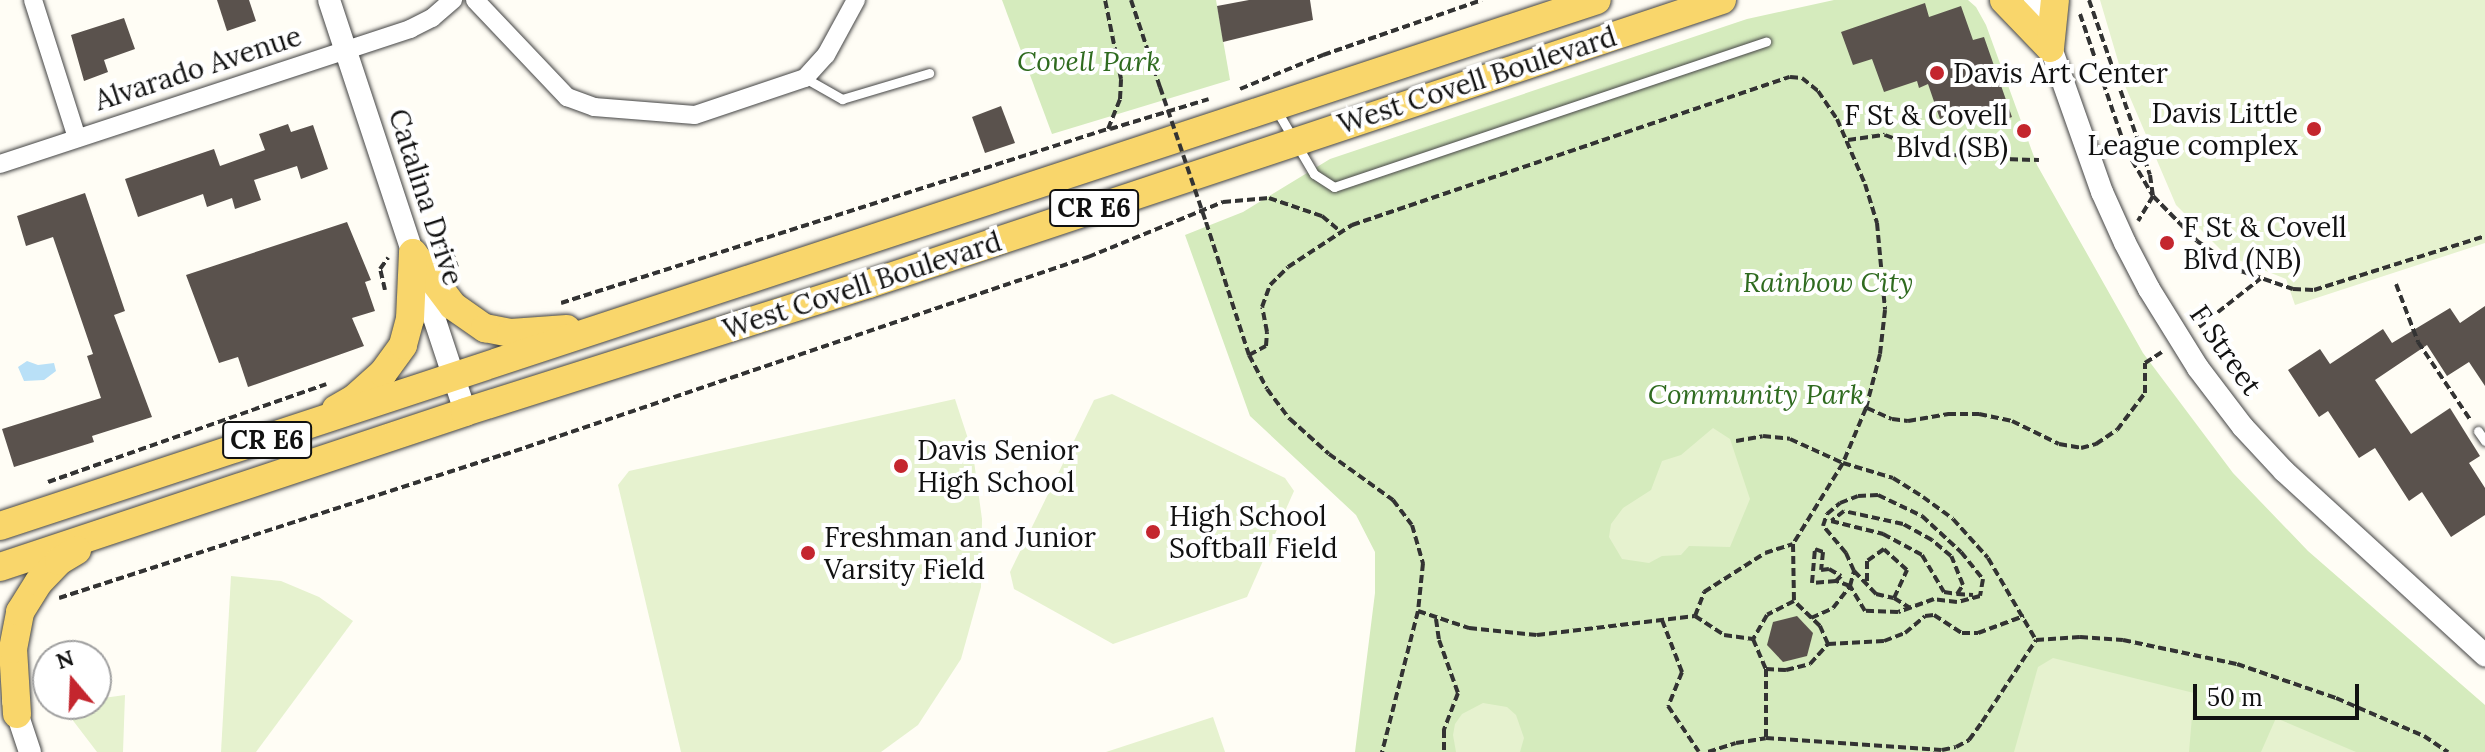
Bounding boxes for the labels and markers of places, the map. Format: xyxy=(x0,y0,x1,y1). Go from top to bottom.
place label: Davis Art Center xyxy=(1953,56,2168,90)
marker: Davis Art Center xyxy=(1928,64,1946,82)
place label: Davis Little League complex xyxy=(2087,96,2298,162)
place label: F St & Covell Blvd (SB) xyxy=(1844,98,2008,164)
marker: Davis Little League complex xyxy=(2305,120,2323,138)
marker: F St & Covell Blvd (SB) xyxy=(2015,122,2033,140)
place label: F St & Covell Blvd (NB) xyxy=(2183,210,2347,276)
marker: F St & Covell Blvd (NB) xyxy=(2158,234,2176,252)
place label: Davis Senior High School xyxy=(917,433,1079,499)
marker: Davis Senior High School xyxy=(892,457,910,475)
place label: High School Softball Field xyxy=(1169,499,1338,565)
place label: Freshman and Junior Varsity Field xyxy=(824,520,1096,586)
marker: High School Softball Field xyxy=(1144,523,1162,541)
marker: Freshman and Junior Varsity Field xyxy=(799,544,817,562)

